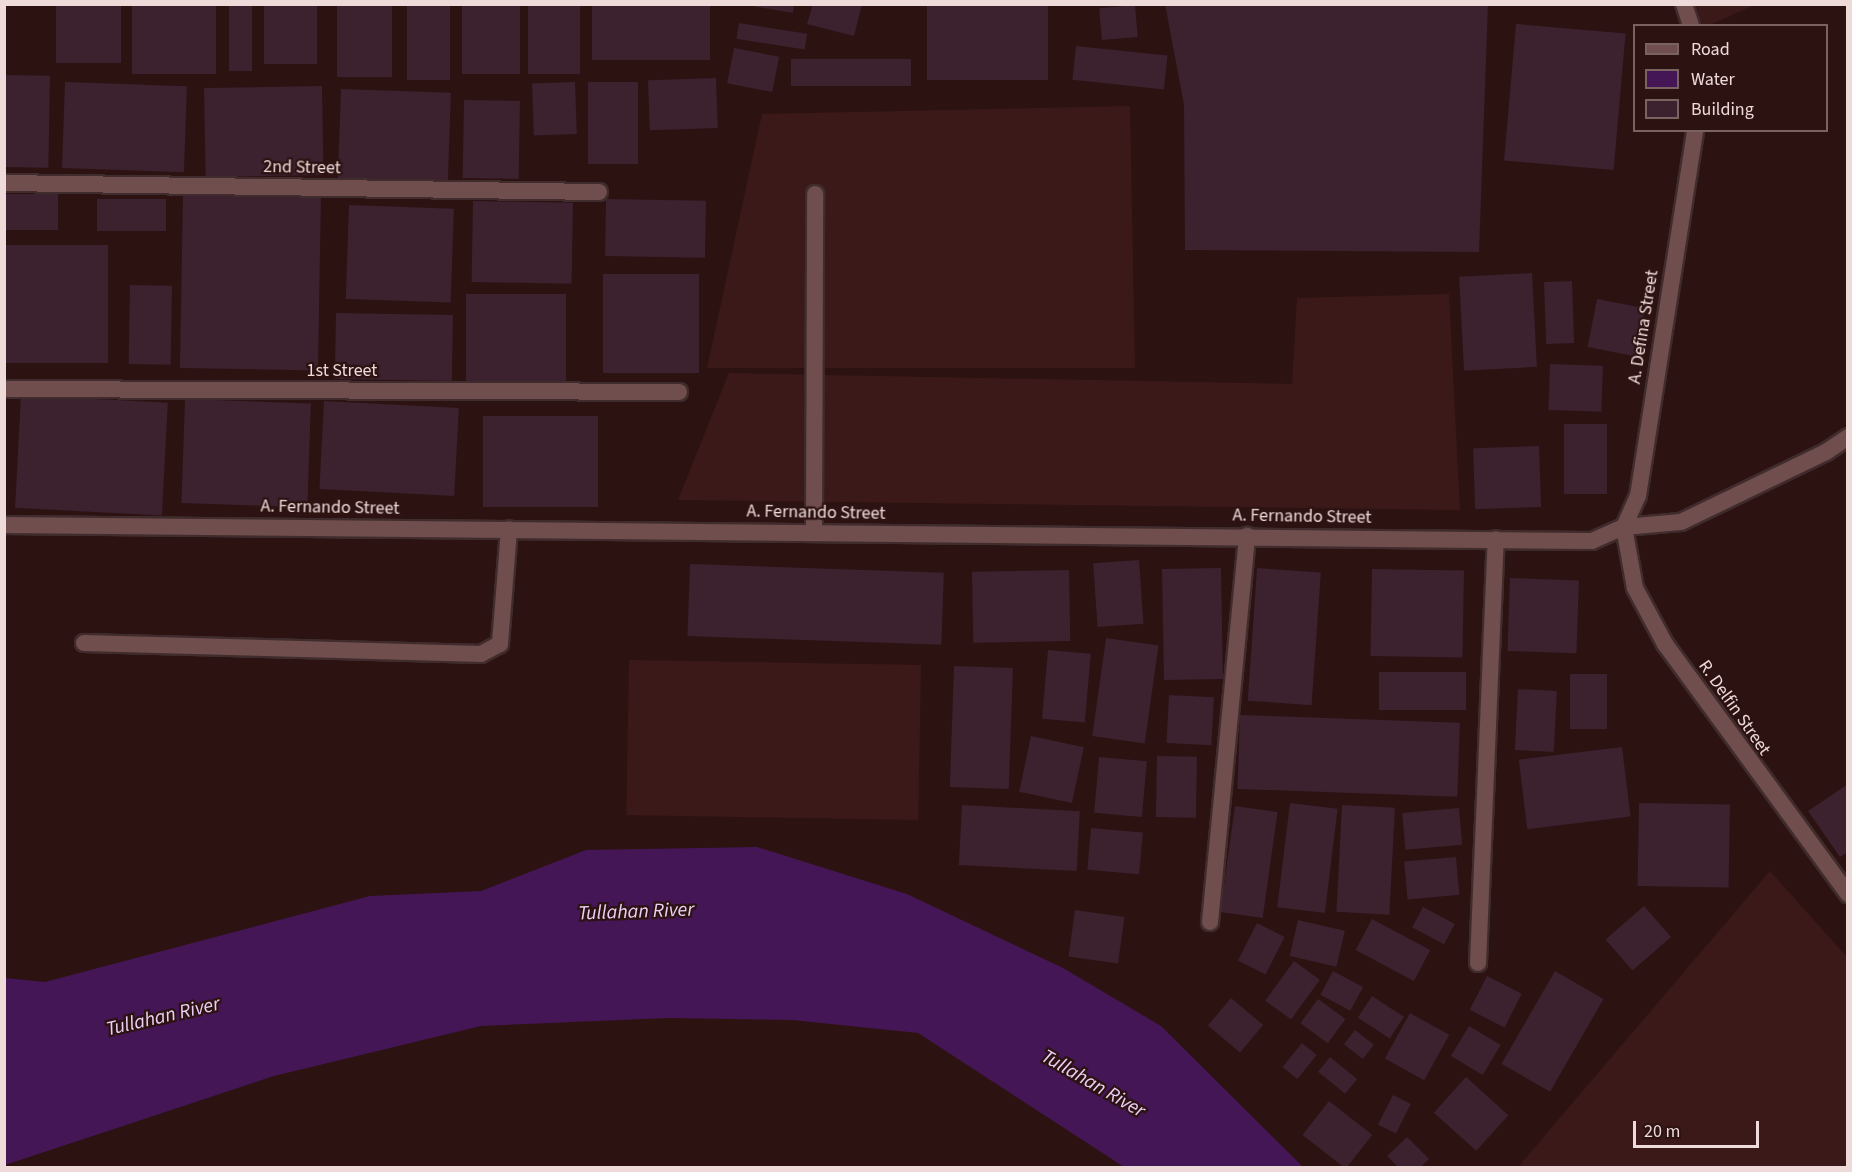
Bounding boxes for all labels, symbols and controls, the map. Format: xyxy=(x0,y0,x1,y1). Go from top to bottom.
legend xyxy=(1633,24,1828,132)
text: Road xyxy=(1691,37,1730,62)
text: Water xyxy=(1691,67,1735,92)
text: Building xyxy=(1691,97,1754,122)
street label: 2nd Street xyxy=(263,157,341,179)
street label: A. Defina Street xyxy=(1624,268,1664,386)
street label: 1st Street xyxy=(307,360,377,382)
street label: A. Fernando Street xyxy=(260,496,400,520)
street label: A. Fernando Street xyxy=(746,501,886,525)
street label: A. Fernando Street xyxy=(1232,505,1372,529)
street label: R. Delfin Street xyxy=(1693,656,1775,760)
water label: Tullahan River xyxy=(578,898,694,926)
water label: Tullahan River xyxy=(104,992,222,1042)
water label: Tullahan River xyxy=(1037,1045,1149,1123)
scale bar xyxy=(1636,1109,1762,1147)
text: 20 m xyxy=(1644,1119,1680,1144)

